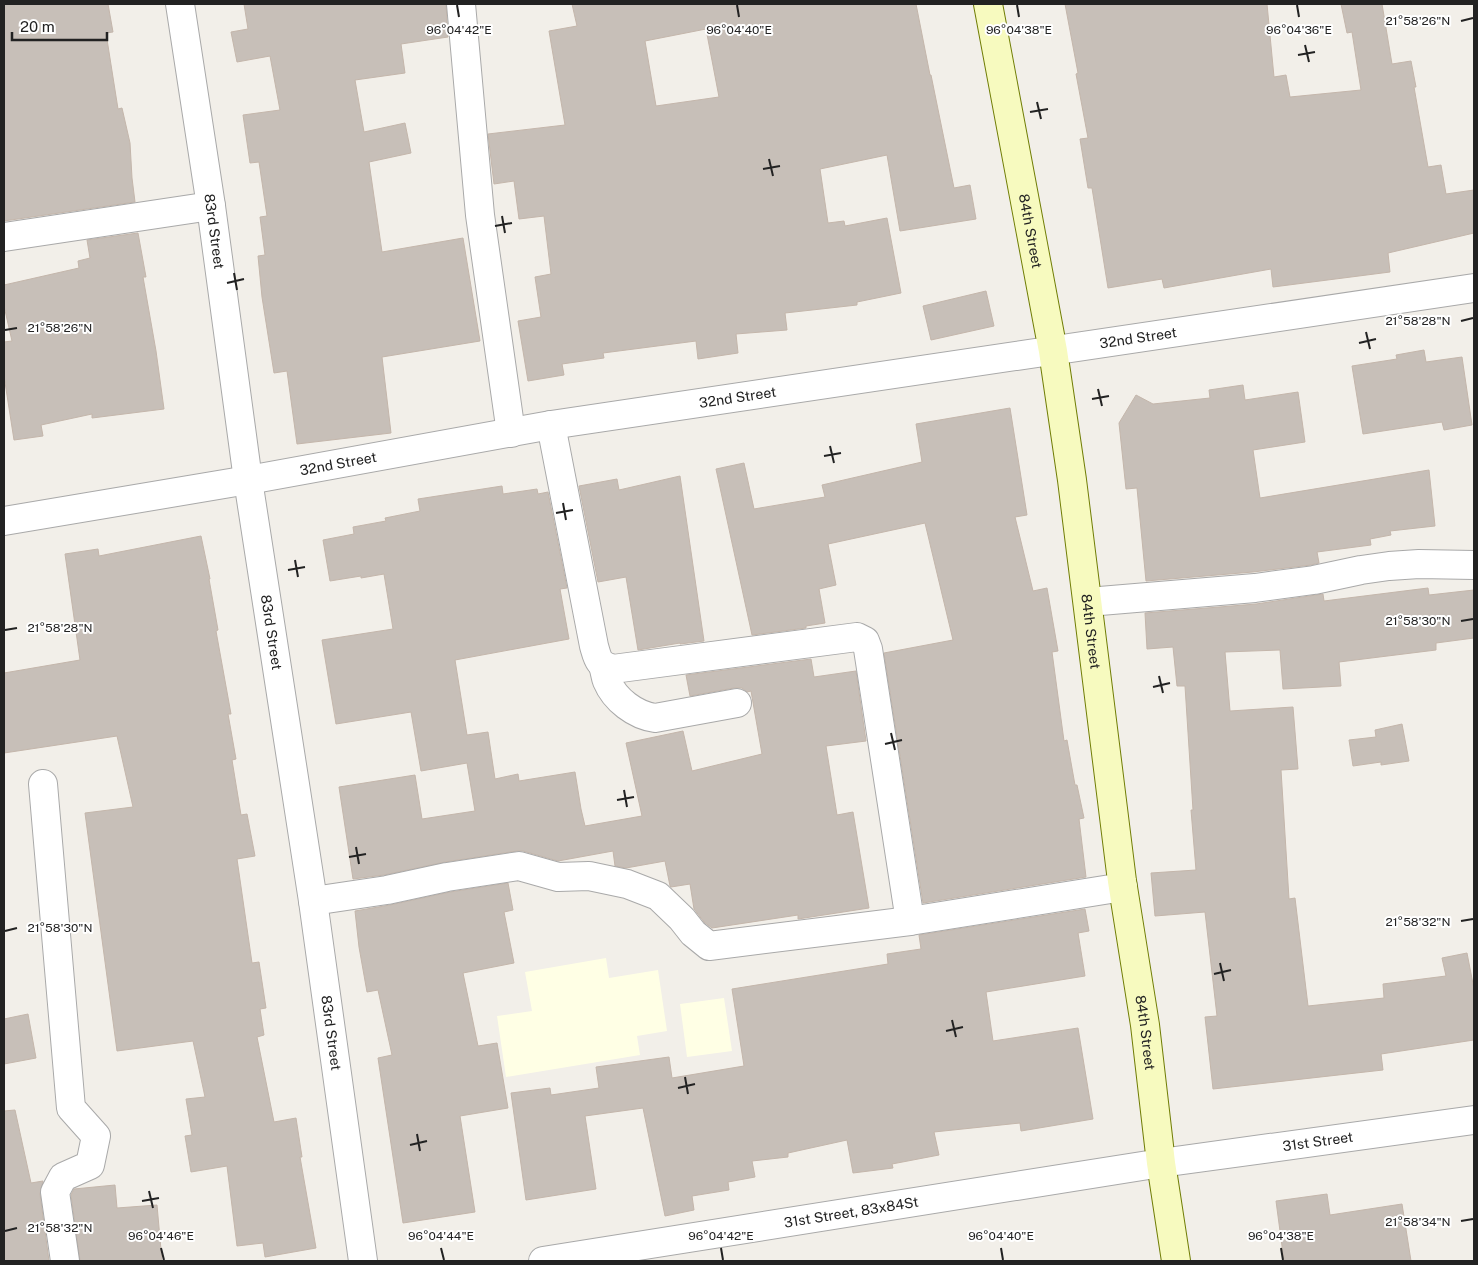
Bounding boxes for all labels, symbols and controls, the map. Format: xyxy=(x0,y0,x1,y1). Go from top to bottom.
scale bar xyxy=(12,10,108,42)
text: 21°58'26"N xyxy=(1386,14,1450,28)
text: 20 m xyxy=(20,18,55,35)
text: 96°04'42"E xyxy=(426,23,492,37)
text: 96°04'40"E xyxy=(706,23,772,37)
text: 96°04'38"E xyxy=(986,23,1052,37)
text: 96°04'36"E xyxy=(1266,23,1332,37)
street label: 84th Street xyxy=(1016,192,1045,270)
street label: 83rd Street xyxy=(201,193,227,270)
text: 21°58'28"N xyxy=(1385,314,1451,328)
text: 21°58'26"N xyxy=(28,321,92,335)
street label: 32nd Street xyxy=(1098,324,1178,351)
street label: 32nd Street xyxy=(698,384,777,411)
street label: 32nd Street xyxy=(298,449,378,478)
street label: 84th Street xyxy=(1078,593,1104,670)
street label: 83rd Street xyxy=(258,594,285,671)
text: 21°58'30"N xyxy=(1385,614,1451,628)
text: 21°58'28"N xyxy=(27,621,93,635)
text: 21°58'32"N xyxy=(1386,915,1450,929)
text: 21°58'30"N xyxy=(27,921,93,935)
street label: 83rd Street xyxy=(318,994,344,1072)
street label: 84th Street xyxy=(1132,994,1158,1071)
street label: 31st Street xyxy=(1281,1129,1354,1154)
street label: 31st Street, 83x84St xyxy=(783,1194,920,1231)
text: 21°58'34"N xyxy=(1385,1215,1451,1229)
text: 21°58'32"N xyxy=(28,1221,92,1235)
text: 96°04'46"E xyxy=(128,1229,194,1243)
text: 96°04'44"E xyxy=(408,1229,474,1243)
text: 96°04'42"E xyxy=(688,1229,754,1243)
text: 96°04'40"E xyxy=(968,1229,1034,1243)
text: 96°04'38"E xyxy=(1248,1229,1314,1243)

